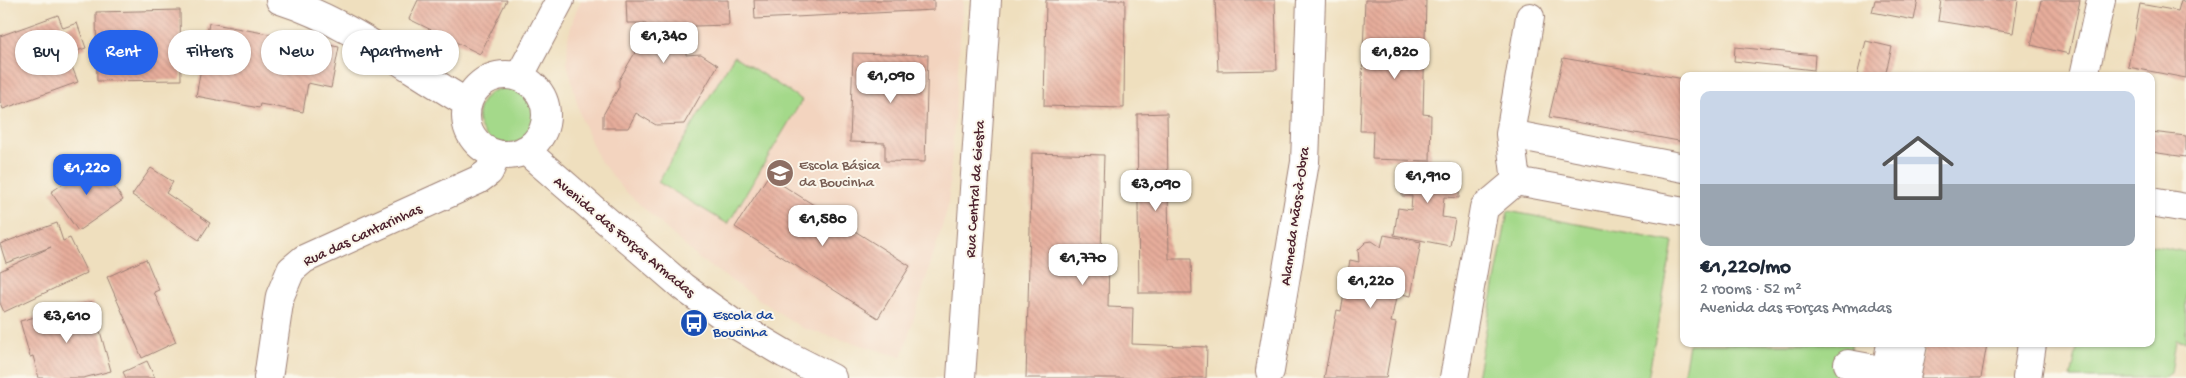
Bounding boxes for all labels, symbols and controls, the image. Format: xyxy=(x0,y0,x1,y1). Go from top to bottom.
pin: €1,340 xyxy=(623,22,705,64)
text: €1,340 xyxy=(641,28,687,47)
chip: Buy xyxy=(15,30,78,75)
chip: Rent xyxy=(88,30,158,75)
chip: Filters xyxy=(168,30,251,75)
chip: New xyxy=(261,30,332,75)
chip: Apartment xyxy=(342,30,459,75)
pin: €1,820 xyxy=(1354,38,1436,80)
text: €1,820 xyxy=(1372,44,1418,63)
pin: €1,090 xyxy=(850,62,932,104)
text: €1,090 xyxy=(867,68,915,87)
street label: Rua Central da Giesta xyxy=(962,119,990,258)
icon: home xyxy=(1873,123,1963,213)
street label: Alameda Mãos-à-Obra xyxy=(1277,145,1315,287)
pin: €1,220 xyxy=(46,154,128,196)
place label: Escola Básica da Boucinha xyxy=(799,157,881,192)
school or university icon: Escola Básica da Boucinha xyxy=(765,158,795,188)
text: €1,220 xyxy=(64,160,110,179)
pin: €1,910 xyxy=(1387,162,1469,204)
text: €1,910 xyxy=(1406,168,1450,187)
pin: €3,090 xyxy=(1115,170,1197,212)
street label: Avenida das Forças Armadas xyxy=(549,173,699,302)
text: €3,090 xyxy=(1131,176,1181,195)
street label: Rua das Cantarinhas xyxy=(301,200,425,271)
pin: €1,580 xyxy=(782,204,864,247)
text: €1,580 xyxy=(799,211,847,230)
pin: €1,770 xyxy=(1042,244,1124,286)
text: €1,770 xyxy=(1060,250,1106,269)
text: €1,220/mo xyxy=(1700,256,1791,281)
pin: €1,220 xyxy=(1330,266,1412,309)
text: €1,220 xyxy=(1348,273,1394,292)
text: 2 rooms · 52 m² xyxy=(1700,281,1802,300)
text: Avenida das Forças Armadas xyxy=(1700,300,1891,319)
pin: €3,610 xyxy=(26,302,108,344)
place label: Escola da Boucinha xyxy=(712,307,774,342)
text: €3,610 xyxy=(44,308,90,327)
bus stop icon: Escola da Boucinha xyxy=(679,308,709,338)

